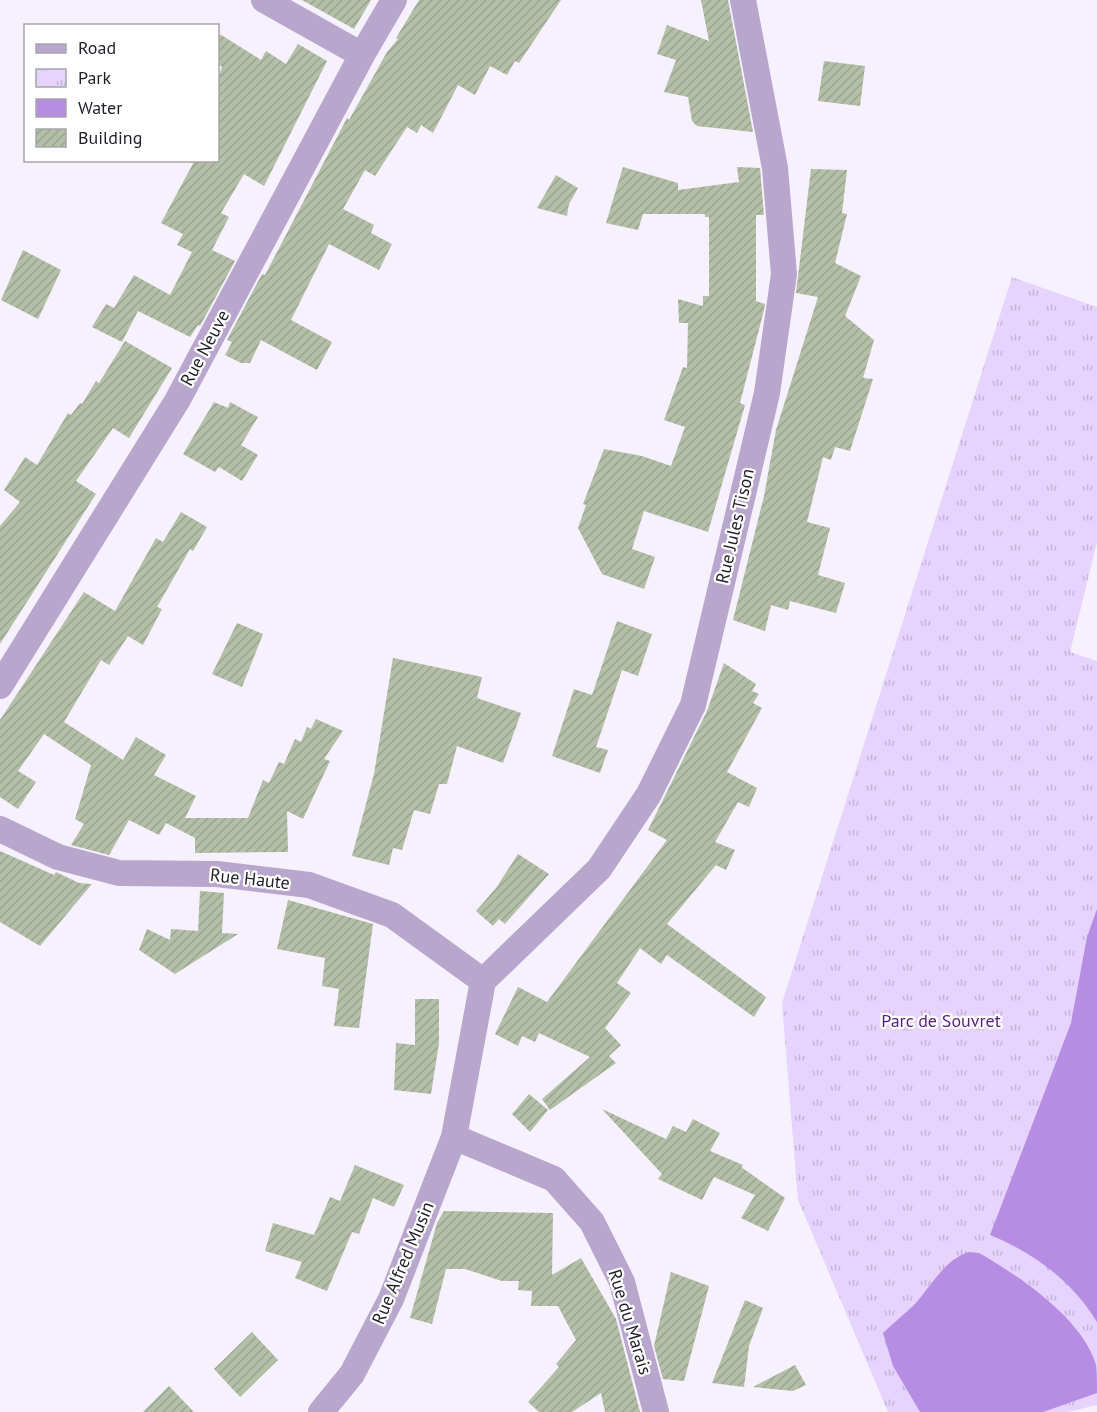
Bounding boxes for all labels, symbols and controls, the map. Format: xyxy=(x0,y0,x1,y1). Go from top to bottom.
legend xyxy=(24,24,219,162)
text: Road xyxy=(78,36,116,59)
text: Park xyxy=(78,66,111,89)
text: Water xyxy=(78,96,122,119)
text: Building xyxy=(78,126,142,149)
street label: Rue Neuve xyxy=(175,306,234,390)
street label: Rue Jules Tison xyxy=(710,466,759,586)
street label: Rue Haute xyxy=(209,863,291,894)
park label: Parc de Souvret xyxy=(881,1009,1001,1032)
street label: Rue Alfred Musin xyxy=(366,1198,439,1328)
street label: Rue du Marais xyxy=(604,1266,657,1377)

